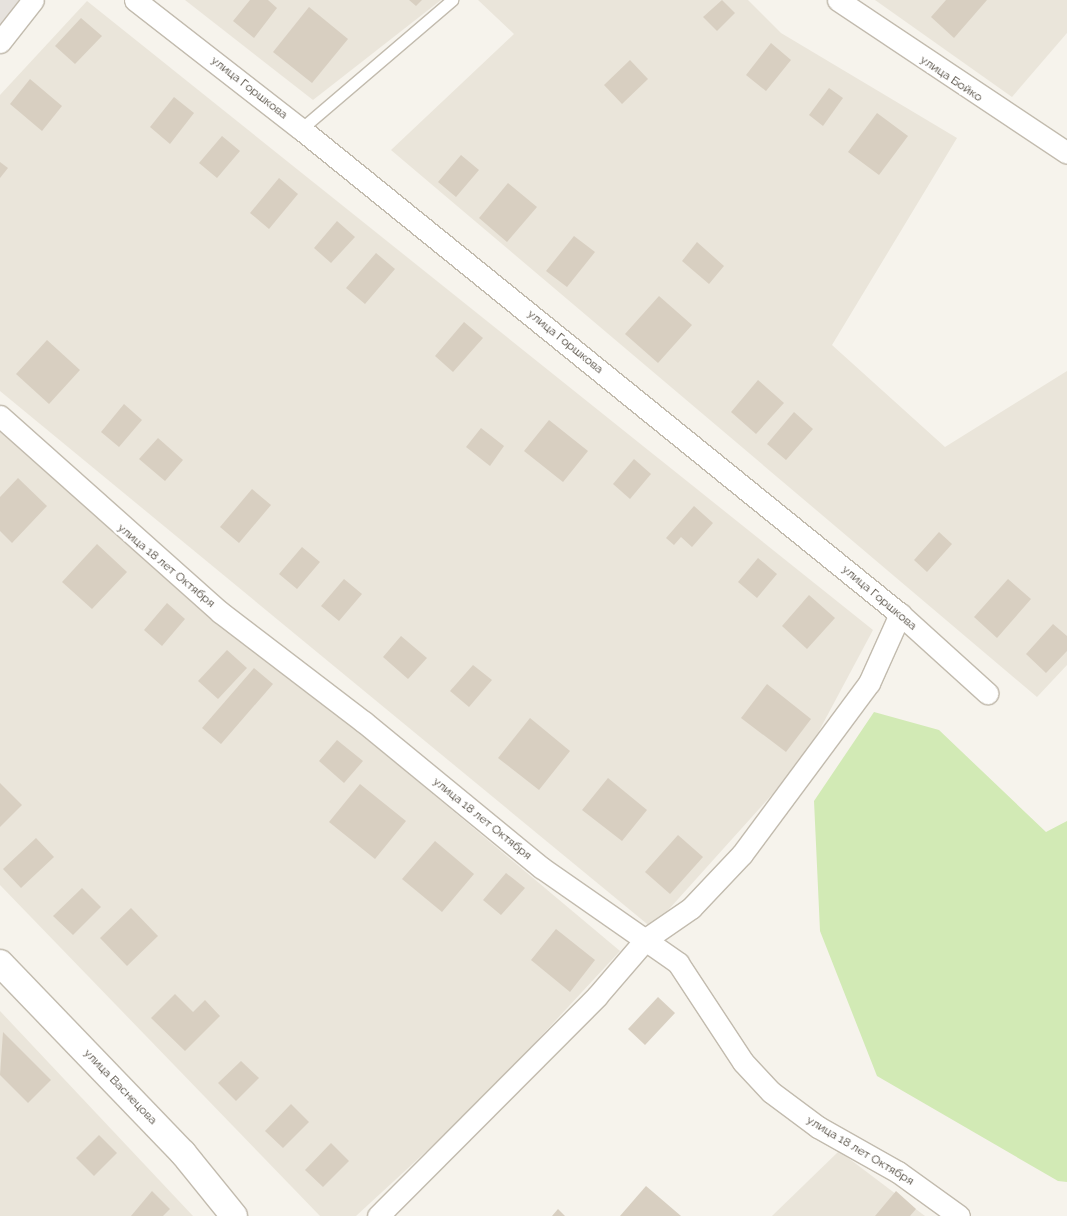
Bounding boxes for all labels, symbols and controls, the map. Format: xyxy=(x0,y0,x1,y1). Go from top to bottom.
street label: улица Бойко xyxy=(917,53,985,105)
street label: улица Горшкова xyxy=(208,54,290,122)
street label: улица Горшкова xyxy=(524,307,606,377)
street label: улица 18 лет Октября xyxy=(114,521,218,611)
street label: улица Горшкова xyxy=(839,562,919,634)
street label: улица 18 лет Октября xyxy=(430,775,534,863)
street label: улица Васнецова xyxy=(80,1046,160,1128)
street label: улица 18 лет Октября xyxy=(804,1113,916,1189)

